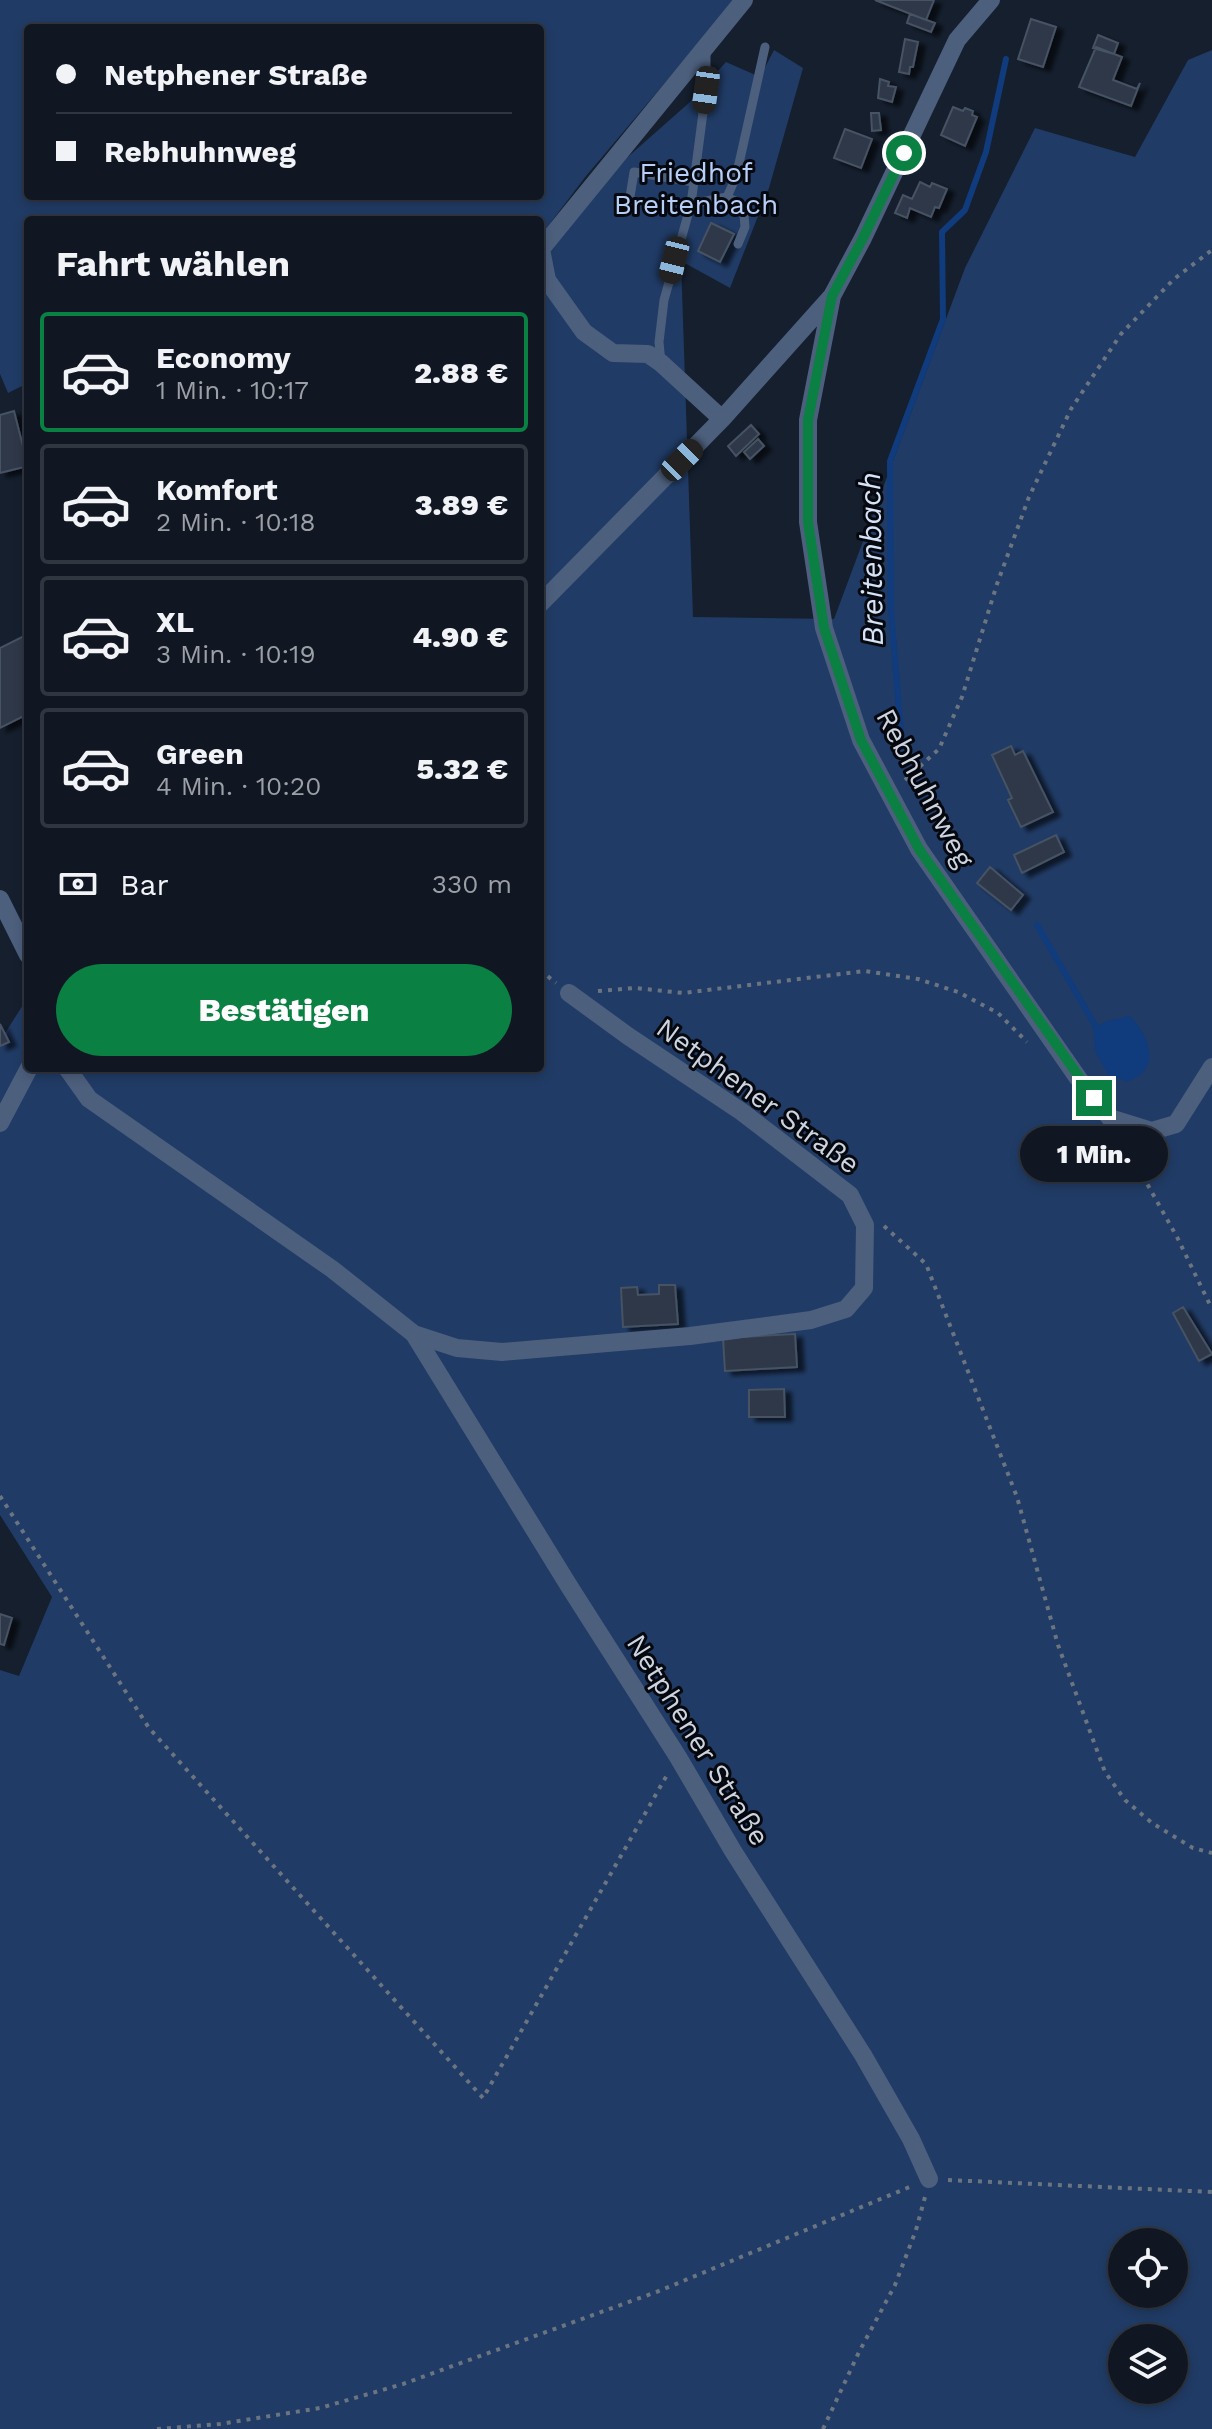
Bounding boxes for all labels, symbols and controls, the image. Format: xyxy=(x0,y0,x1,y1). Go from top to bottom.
text: Netphener Straße xyxy=(104,57,368,92)
car xyxy=(691,65,721,115)
text: Rebhuhnweg xyxy=(104,134,296,169)
route start xyxy=(886,135,922,171)
park label: Friedhof Breitenbach xyxy=(614,156,778,221)
car xyxy=(657,234,691,286)
text: Fahrt wählen xyxy=(56,243,290,285)
icon: car xyxy=(60,336,132,408)
text: Economy xyxy=(156,340,291,375)
text: 2.88 € xyxy=(414,355,508,390)
text: 1 Min. · 10:17 xyxy=(156,375,309,405)
car xyxy=(657,435,707,485)
icon: car xyxy=(60,468,132,540)
text: Komfort xyxy=(156,472,278,507)
water label: Breitenbach xyxy=(852,472,890,646)
text: 3.89 € xyxy=(415,487,508,522)
text: 2 Min. · 10:18 xyxy=(156,507,315,537)
icon: car xyxy=(60,600,132,672)
text: XL xyxy=(156,604,194,639)
text: 4.90 € xyxy=(412,619,508,654)
text: 3 Min. · 10:19 xyxy=(156,639,315,669)
street label: Rebhuhnweg xyxy=(869,703,981,873)
icon: car xyxy=(60,732,132,804)
text: Green xyxy=(156,736,244,771)
text: 5.32 € xyxy=(417,751,508,786)
text: 4 Min. · 10:20 xyxy=(156,771,321,801)
icon: cash xyxy=(56,862,100,906)
text: Bar xyxy=(120,867,169,902)
text: 330 m xyxy=(432,869,512,899)
button: Bestätigen xyxy=(56,964,512,1056)
street label: Netphener Straße xyxy=(650,1011,866,1181)
route end xyxy=(1076,1080,1112,1116)
callout: 1 Min. xyxy=(1020,1126,1168,1182)
text: 1 Min. xyxy=(1057,1139,1131,1169)
street label: Netphener Straße xyxy=(620,1628,776,1852)
map controls xyxy=(1108,2228,1188,2404)
button: locate xyxy=(1108,2228,1188,2308)
button: layers xyxy=(1108,2324,1188,2404)

